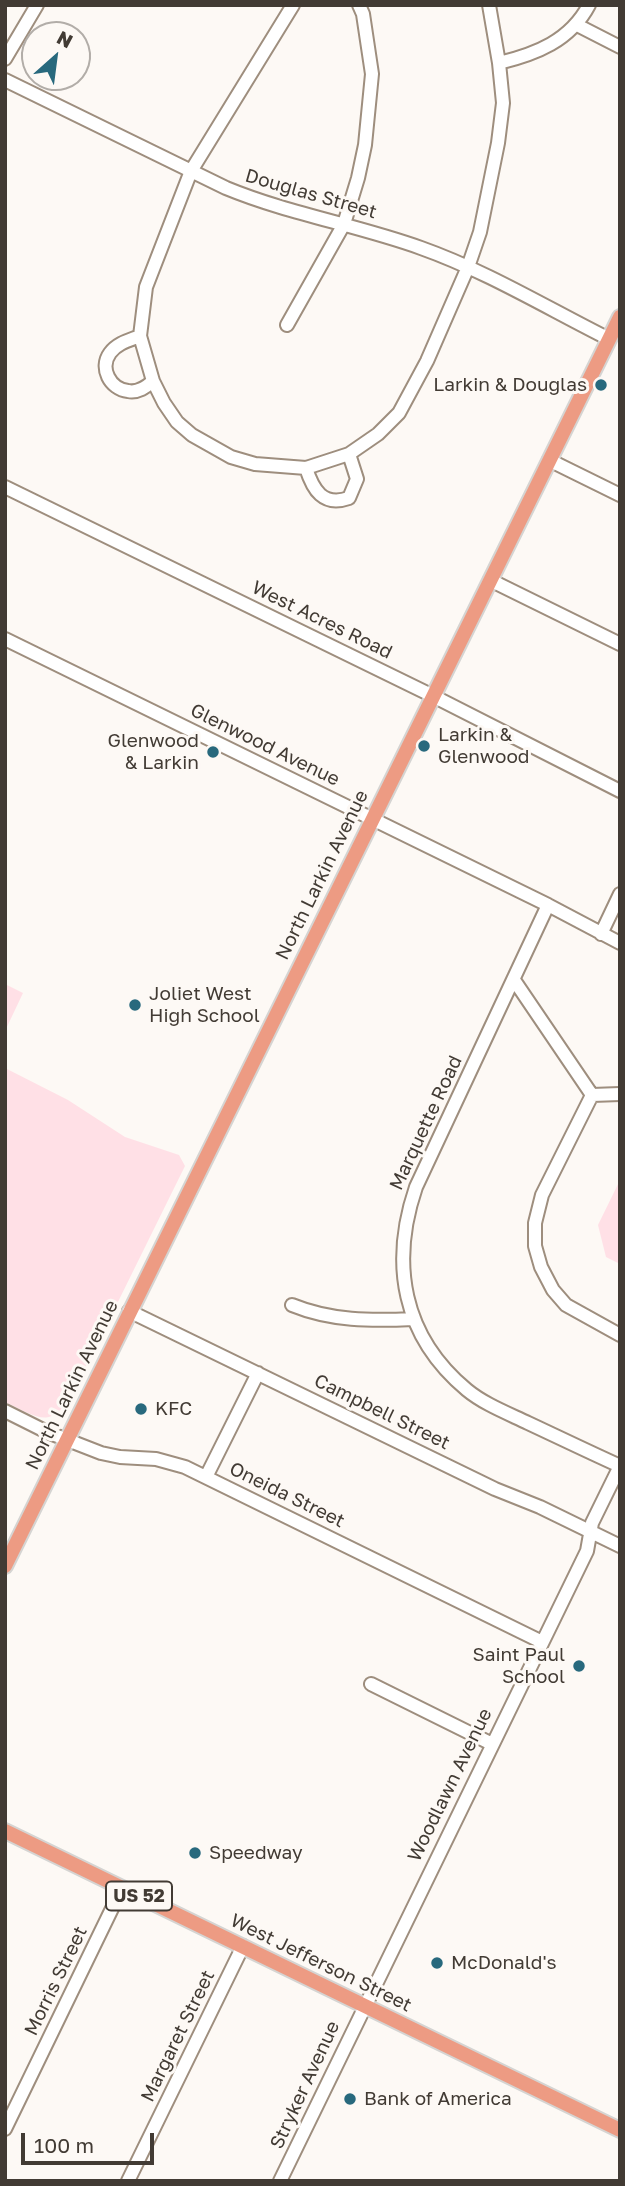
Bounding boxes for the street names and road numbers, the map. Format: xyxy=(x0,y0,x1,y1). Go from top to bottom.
street label: Douglas Street xyxy=(243,164,379,224)
street label: West Acres Road xyxy=(248,576,396,664)
street label: Glenwood Avenue xyxy=(187,699,343,791)
street label: North Larkin Avenue xyxy=(271,786,373,964)
street label: Marquette Road xyxy=(385,1052,467,1194)
street label: North Larkin Avenue xyxy=(21,1296,123,1474)
street label: Campbell Street xyxy=(310,1369,454,1455)
street label: Oneida Street xyxy=(226,1457,348,1533)
street label: Woodlawn Avenue xyxy=(403,1705,497,1865)
road number: US 52 xyxy=(106,1882,172,1910)
street label: West Jefferson Street xyxy=(227,1909,415,2017)
street label: Morris Street xyxy=(20,1923,92,2039)
street label: Margaret Street xyxy=(136,1966,220,2106)
street label: Stryker Avenue xyxy=(265,2017,345,2153)

